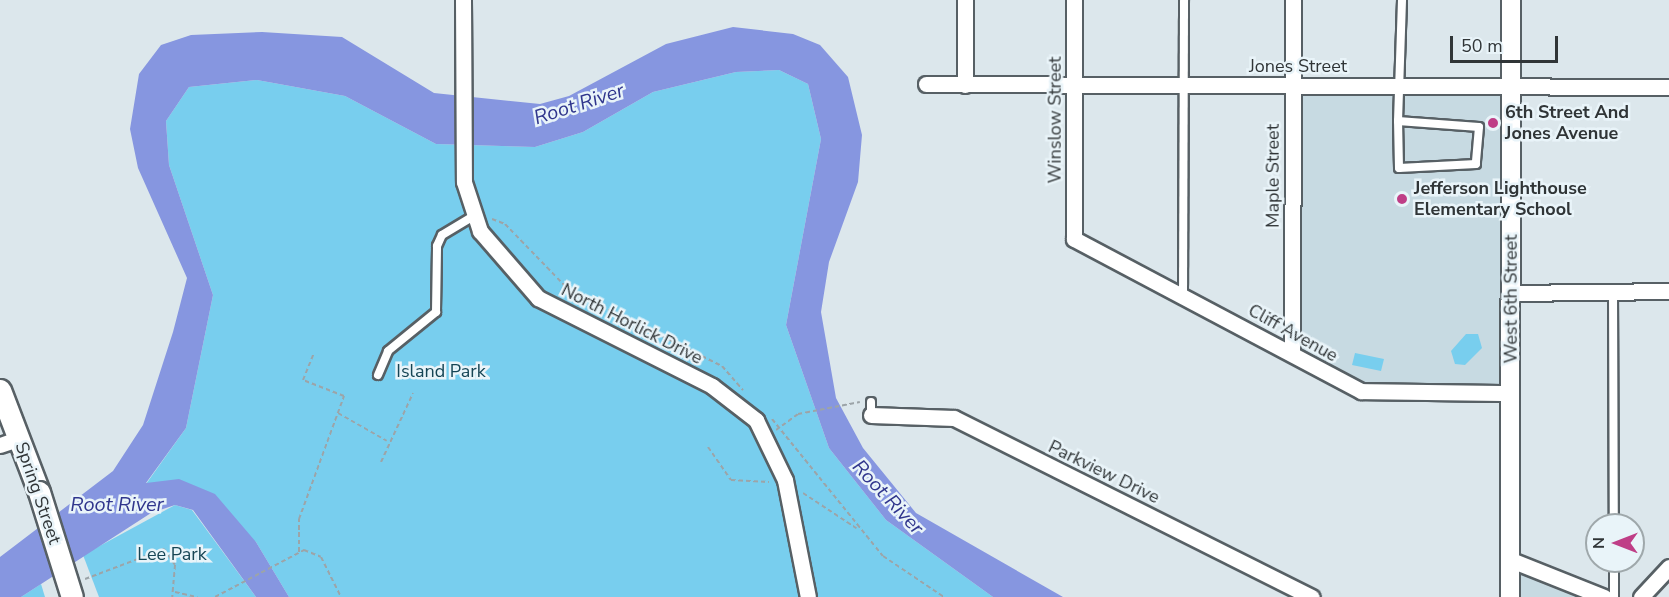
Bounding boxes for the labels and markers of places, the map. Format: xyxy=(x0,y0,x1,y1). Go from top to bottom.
place label: 6th Street And Jones Avenue xyxy=(1505,102,1629,144)
marker: 6th Street And Jones Avenue xyxy=(1486,116,1500,130)
place label: Jefferson Lighthouse Elementary School xyxy=(1414,178,1587,220)
marker: Jefferson Lighthouse Elementary School xyxy=(1395,192,1409,206)

